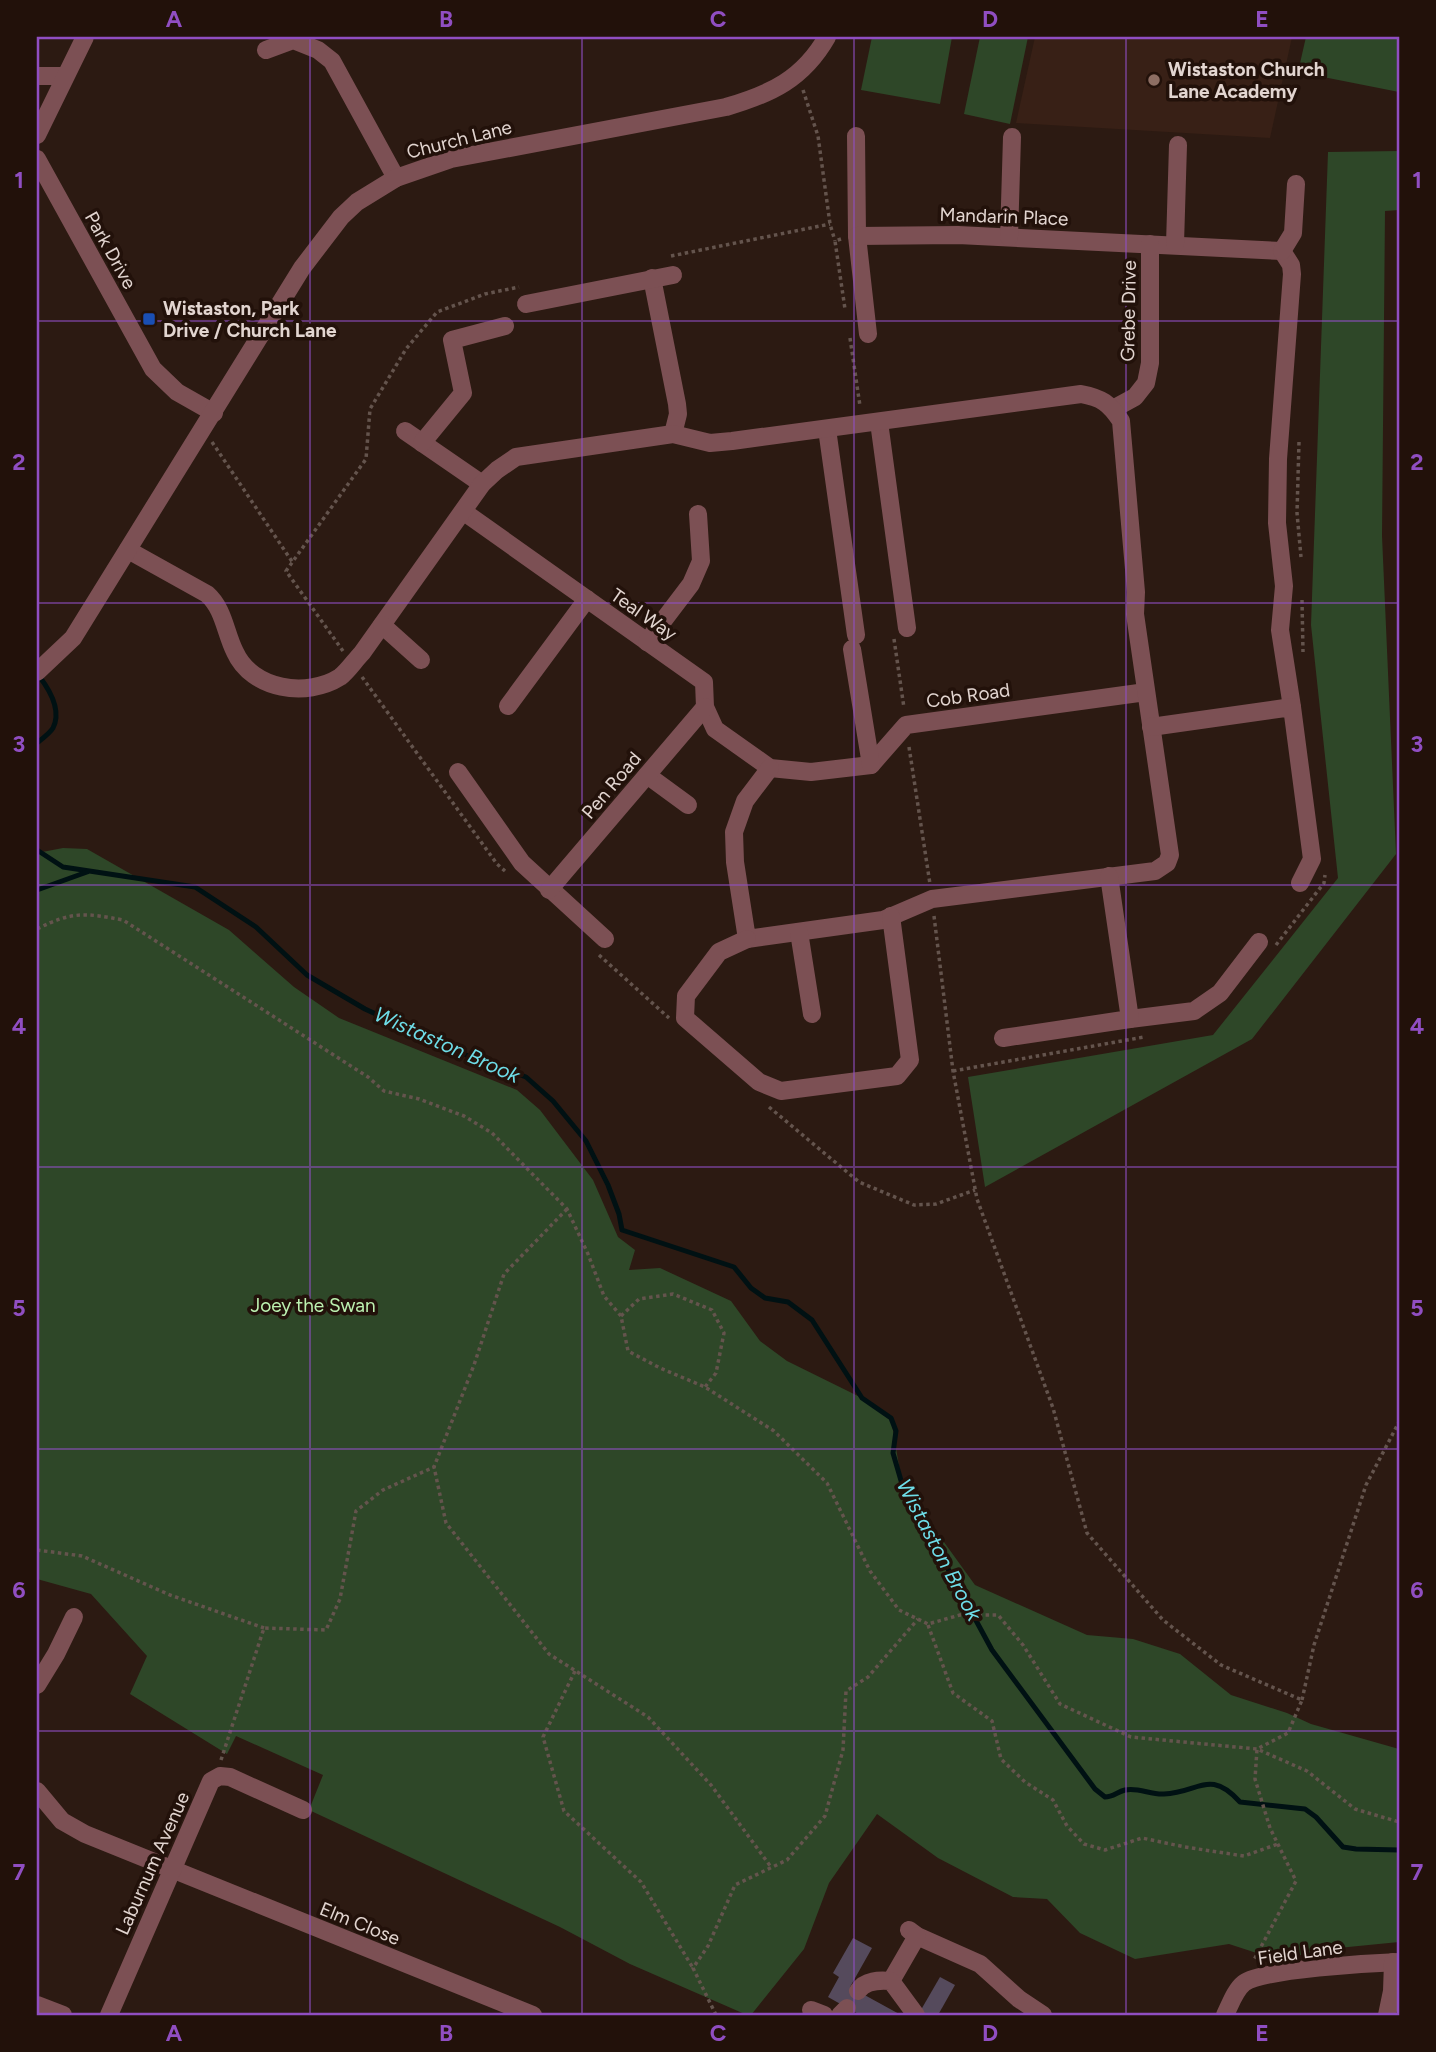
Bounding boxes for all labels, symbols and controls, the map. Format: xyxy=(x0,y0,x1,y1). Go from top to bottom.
text: A xyxy=(166,5,183,33)
text: B xyxy=(439,5,453,33)
text: C xyxy=(710,5,727,33)
text: D xyxy=(982,5,998,33)
text: E xyxy=(1255,5,1269,33)
place label: Wistaston Church Lane Academy xyxy=(1168,58,1325,103)
marker: Wistaston Church Lane Academy xyxy=(1146,72,1162,88)
street label: Church Lane xyxy=(404,115,514,164)
text: 1 xyxy=(14,166,24,194)
text: 1 xyxy=(1412,166,1422,194)
street label: Mandarin Place xyxy=(939,203,1069,230)
street label: Park Drive xyxy=(80,208,141,293)
street label: Grebe Drive xyxy=(1116,260,1141,362)
place label: Wistaston, Park Drive / Church Lane xyxy=(163,297,337,342)
marker: Wistaston, Park Drive / Church Lane xyxy=(141,311,157,327)
text: 2 xyxy=(12,448,26,476)
text: 2 xyxy=(1410,448,1424,476)
street label: Teal Way xyxy=(606,583,681,645)
street label: Cob Road xyxy=(925,678,1011,713)
text: 3 xyxy=(13,730,25,758)
text: 3 xyxy=(1411,730,1423,758)
street label: Pen Road xyxy=(577,747,646,823)
water label: Wistaston Brook xyxy=(370,1001,525,1088)
text: 4 xyxy=(12,1012,26,1040)
text: 4 xyxy=(1410,1012,1424,1040)
text: 5 xyxy=(12,1294,26,1322)
park label: Joey the Swan xyxy=(250,1294,376,1317)
text: 5 xyxy=(1410,1294,1424,1322)
water label: Wistaston Brook xyxy=(892,1475,988,1626)
text: 6 xyxy=(12,1576,26,1604)
text: 6 xyxy=(1410,1576,1424,1604)
street label: Laburnum Avenue xyxy=(111,1788,194,1938)
text: 7 xyxy=(13,1858,26,1886)
text: 7 xyxy=(1411,1858,1424,1886)
street label: Elm Close xyxy=(316,1897,403,1950)
street label: Field Lane xyxy=(1256,1935,1344,1970)
text: A xyxy=(166,2019,183,2047)
text: B xyxy=(439,2019,453,2047)
text: C xyxy=(710,2019,727,2047)
text: D xyxy=(982,2019,998,2047)
text: E xyxy=(1255,2019,1269,2047)

